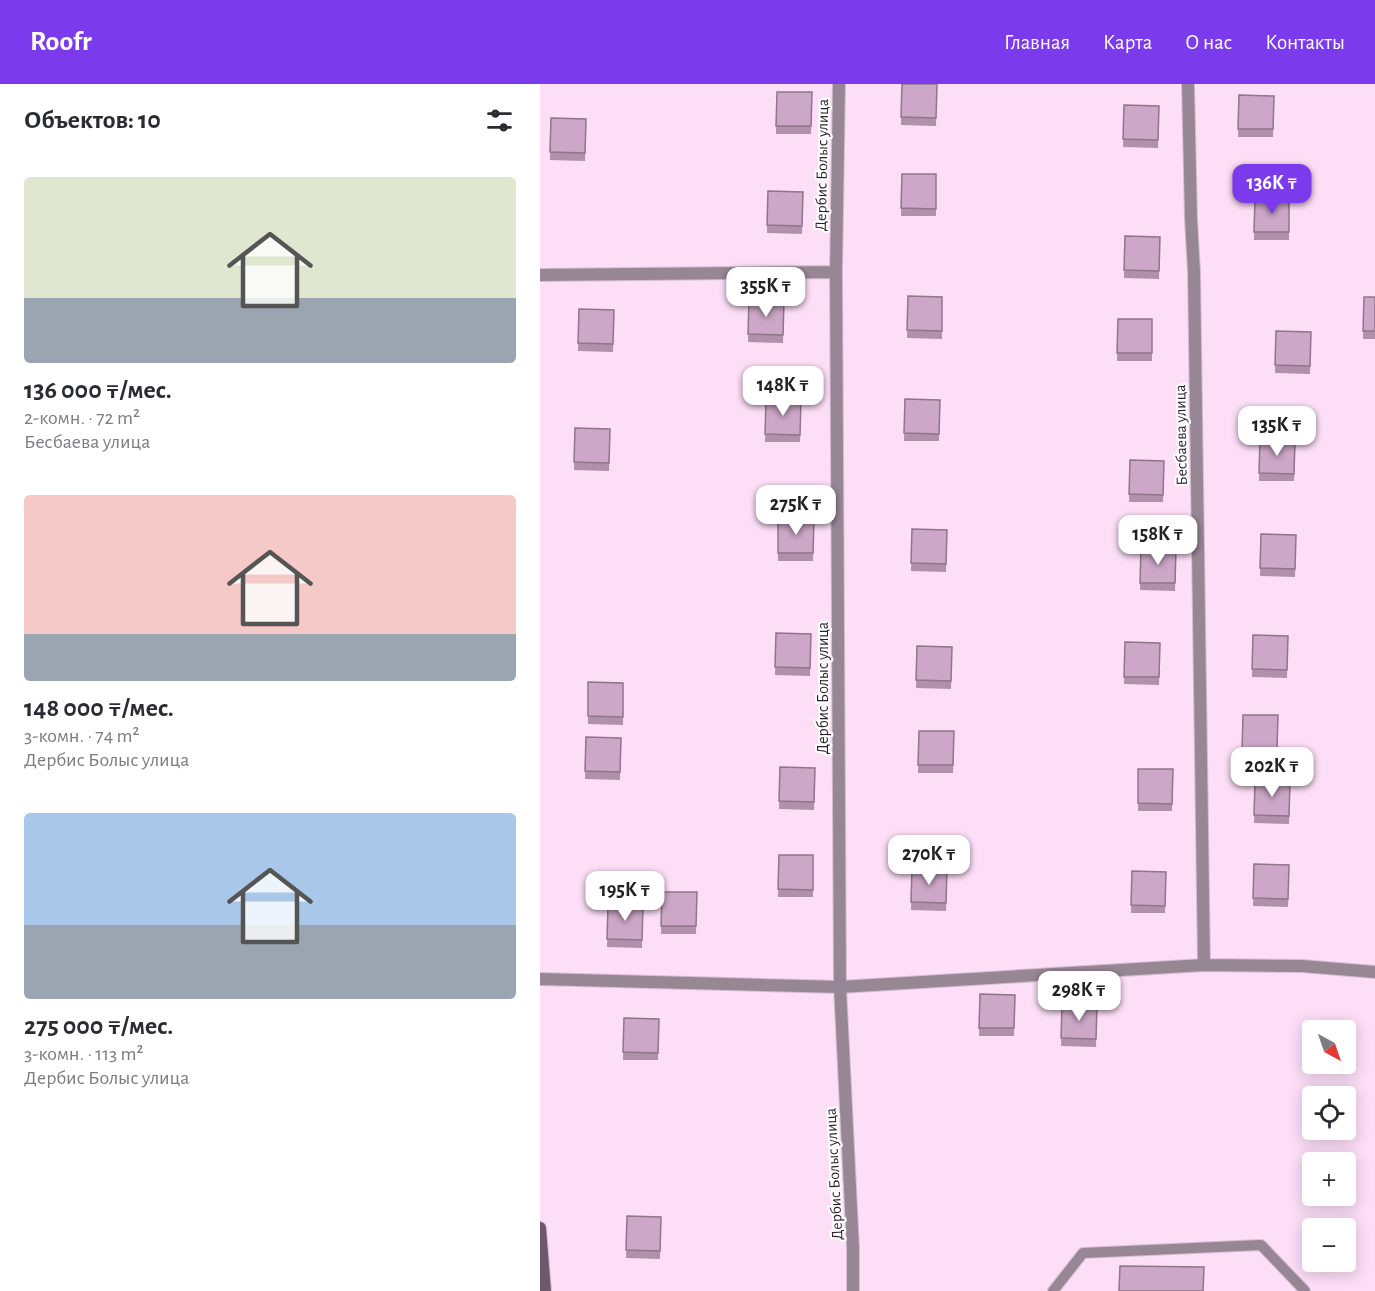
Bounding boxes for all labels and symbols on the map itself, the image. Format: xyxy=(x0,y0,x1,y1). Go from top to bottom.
street label: Дербис Болыс улица xyxy=(813,99,832,231)
pin: 136K ₸ xyxy=(1223,164,1321,215)
pin: 355K ₸ xyxy=(717,267,815,318)
pin: 148K ₸ xyxy=(734,366,832,417)
street label: Бесбаева улица xyxy=(1172,384,1191,486)
pin: 135K ₸ xyxy=(1228,406,1326,457)
pin: 275K ₸ xyxy=(747,485,845,536)
pin: 158K ₸ xyxy=(1109,515,1207,566)
street label: Дербис Болыс улица xyxy=(815,622,832,754)
pin: 202K ₸ xyxy=(1223,747,1321,798)
pin: 270K ₸ xyxy=(880,835,978,886)
pin: 195K ₸ xyxy=(576,871,674,922)
pin: 298K ₸ xyxy=(1030,971,1128,1022)
north arrow xyxy=(1302,1020,1356,1074)
street label: Дербис Болыс улица xyxy=(823,1107,846,1240)

